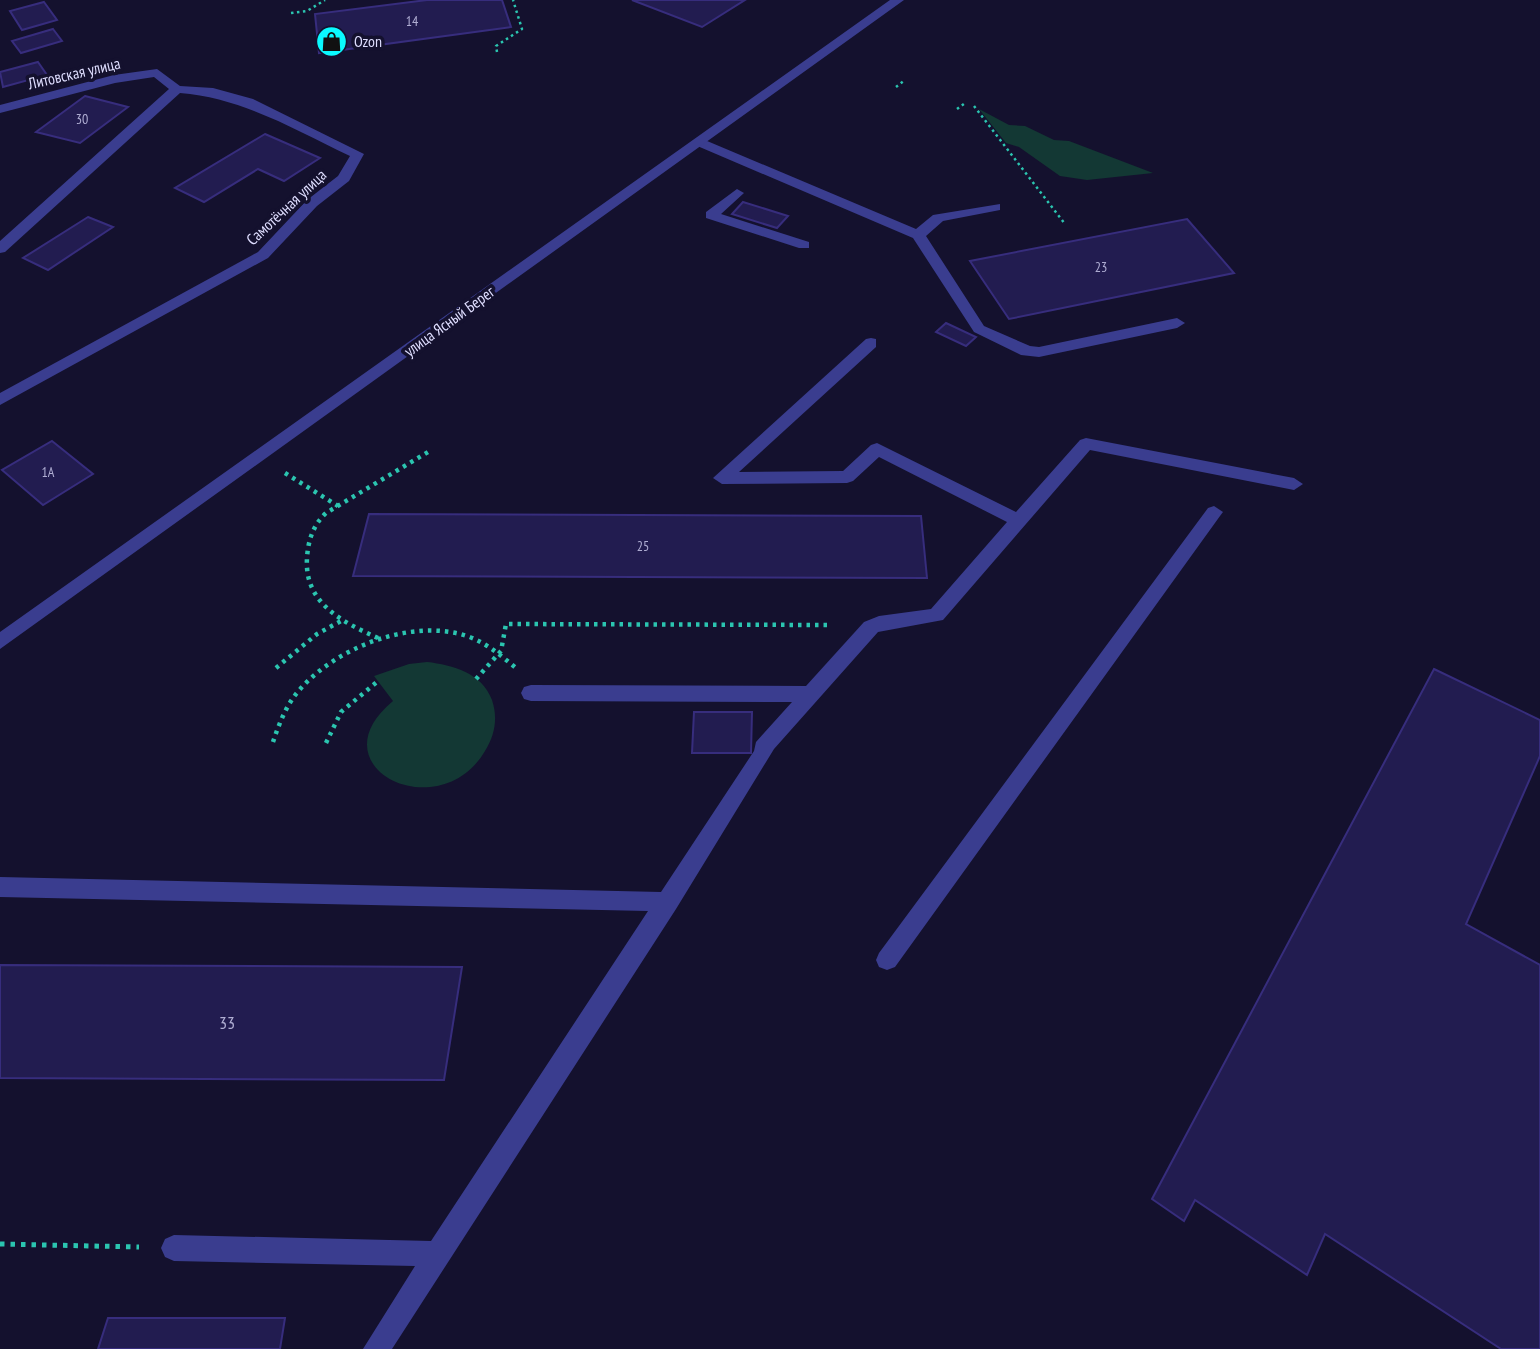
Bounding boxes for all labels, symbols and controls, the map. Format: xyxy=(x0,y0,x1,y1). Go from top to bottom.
house number: 14 xyxy=(406,12,419,30)
shop icon: Ozon xyxy=(314,24,348,58)
place label: Ozon xyxy=(354,31,382,51)
street label: Литовская улица xyxy=(25,53,122,94)
house number: 30 xyxy=(76,110,88,128)
street label: Самотёчная улица xyxy=(242,165,330,249)
house number: 23 xyxy=(1095,258,1107,276)
street label: улица Ясный Берег xyxy=(400,281,498,361)
house number: 1А xyxy=(42,463,55,481)
house number: 25 xyxy=(637,537,649,555)
house number: 33 xyxy=(219,1011,235,1034)

